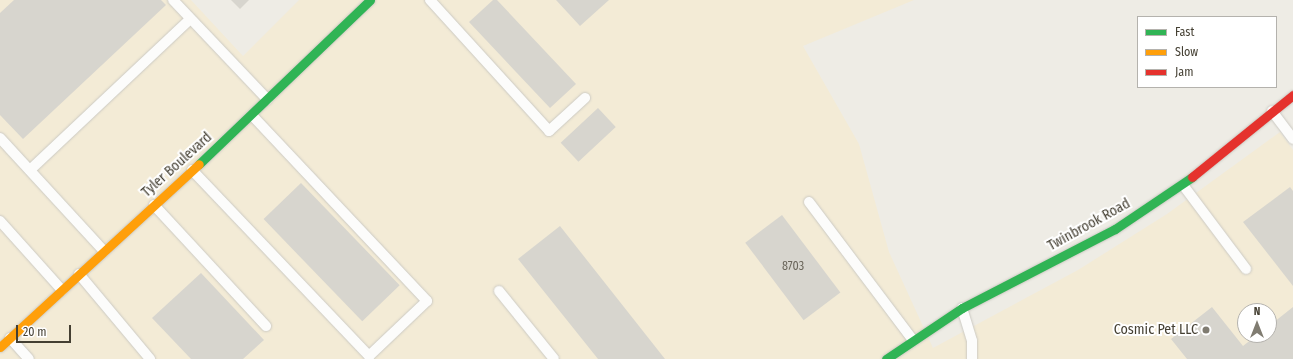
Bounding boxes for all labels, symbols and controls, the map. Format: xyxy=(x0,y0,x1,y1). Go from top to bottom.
legend xyxy=(1137,16,1277,88)
text: Fast xyxy=(1175,25,1194,39)
text: Slow xyxy=(1175,45,1198,59)
text: Jam xyxy=(1175,65,1193,79)
street label: Tyler Boulevard xyxy=(138,129,216,201)
street label: Twinbrook Road xyxy=(1045,195,1133,255)
house number: 8703 xyxy=(782,260,804,274)
north arrow xyxy=(1237,303,1277,343)
text: N xyxy=(1254,305,1260,318)
scale bar xyxy=(18,317,73,343)
place label: Cosmic Pet LLC xyxy=(1114,322,1198,338)
text: 20 m xyxy=(23,325,47,339)
marker: Cosmic Pet LLC xyxy=(1201,325,1211,335)

